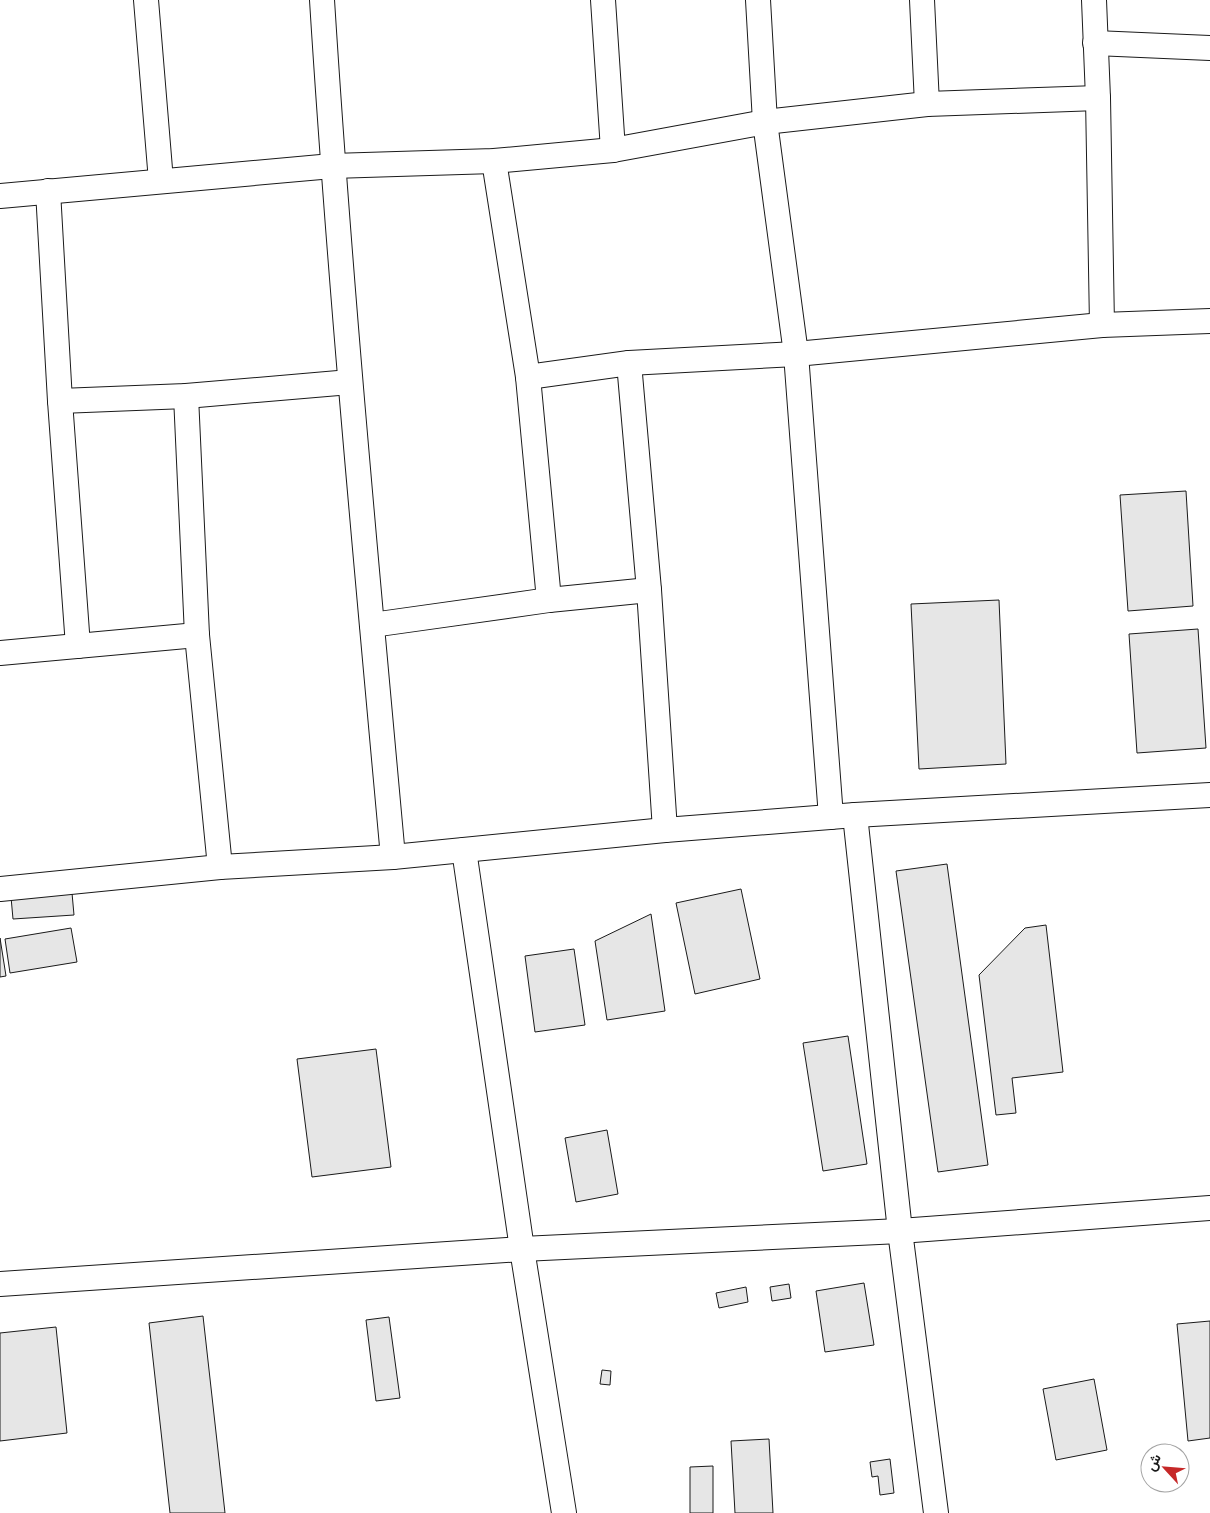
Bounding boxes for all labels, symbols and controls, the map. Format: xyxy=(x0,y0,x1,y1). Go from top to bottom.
north arrow xyxy=(1140,1443,1190,1493)
text: ش xyxy=(1142,1451,1165,1474)

